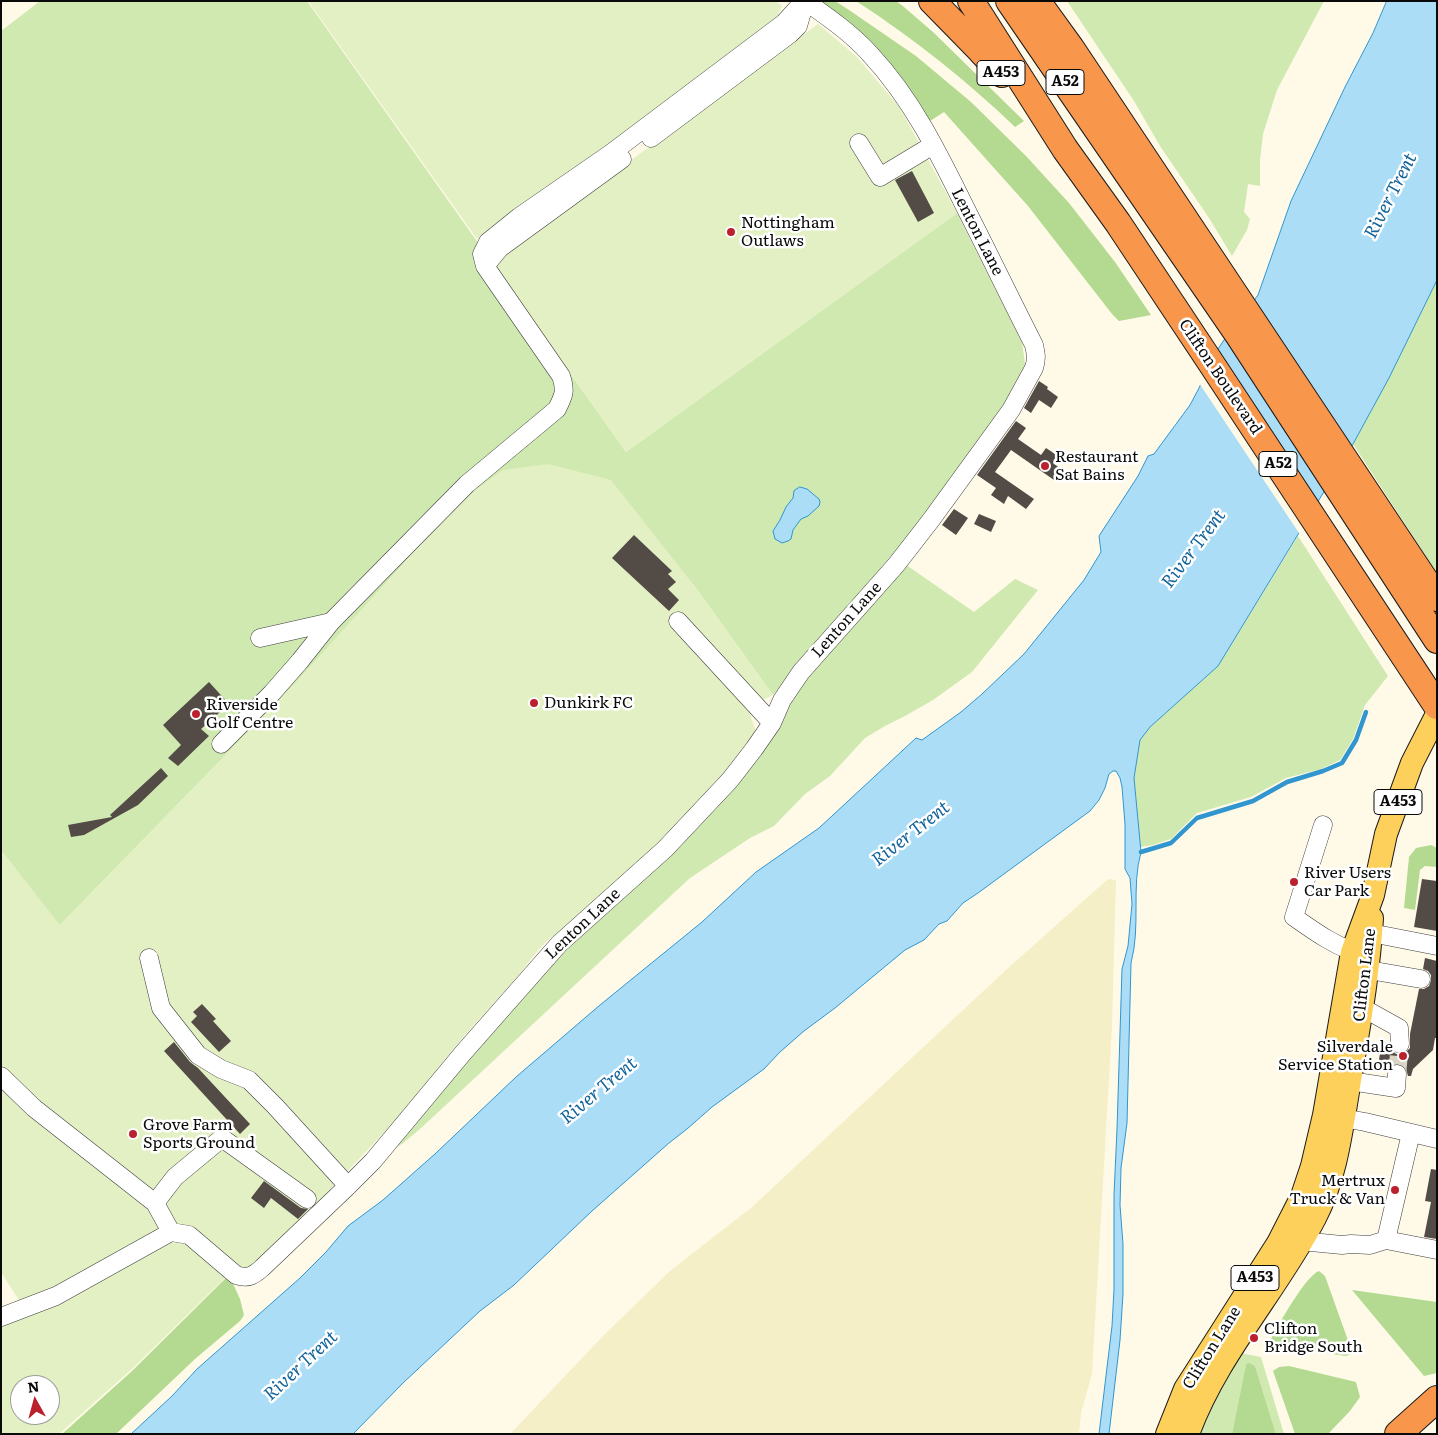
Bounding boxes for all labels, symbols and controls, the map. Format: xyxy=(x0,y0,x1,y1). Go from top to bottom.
road number: A453 xyxy=(977,60,1025,86)
road number: A52 xyxy=(1046,70,1084,94)
water label: River Trent xyxy=(1360,150,1422,242)
street label: Lenton Lane xyxy=(947,185,1007,279)
place label: Nottingham Outlaws xyxy=(741,213,835,251)
marker: Nottingham Outlaws xyxy=(725,226,737,238)
street label: Clifton Boulevard xyxy=(1174,316,1266,438)
place label: Restaurant Sat Bains xyxy=(1055,447,1139,485)
road number: A52 xyxy=(1259,452,1297,476)
marker: Restaurant Sat Bains xyxy=(1039,460,1051,472)
water label: River Trent xyxy=(1157,505,1231,593)
street label: Lenton Lane xyxy=(808,578,886,662)
place label: Dunkirk FC xyxy=(544,693,633,713)
place label: Riverside Golf Centre xyxy=(206,695,293,733)
marker: Dunkirk FC xyxy=(528,697,540,709)
marker: Riverside Golf Centre xyxy=(190,708,202,720)
road number: A453 xyxy=(1374,790,1422,814)
water label: River Trent xyxy=(868,797,954,871)
place label: River Users Car Park xyxy=(1304,863,1391,901)
marker: River Users Car Park xyxy=(1288,876,1300,888)
street label: Lenton Lane xyxy=(542,884,624,964)
street label: Clifton Lane xyxy=(1350,927,1380,1023)
place label: Silverdale Service Station xyxy=(1278,1037,1393,1075)
marker: Silverdale Service Station xyxy=(1397,1050,1409,1062)
water label: River Trent xyxy=(557,1053,641,1129)
place label: Grove Farm Sports Ground xyxy=(143,1115,255,1153)
marker: Grove Farm Sports Ground xyxy=(127,1128,139,1140)
place label: Mertrux Truck & Van xyxy=(1289,1171,1385,1209)
marker: Mertrux Truck & Van xyxy=(1389,1184,1401,1196)
road number: A453 xyxy=(1231,1266,1279,1290)
street label: Clifton Lane xyxy=(1179,1303,1245,1393)
place label: Clifton Bridge South xyxy=(1264,1319,1363,1357)
water label: River Trent xyxy=(260,1326,342,1406)
marker: Clifton Bridge South xyxy=(1248,1332,1260,1344)
north arrow xyxy=(10,1375,60,1425)
text: N xyxy=(26,1375,40,1397)

